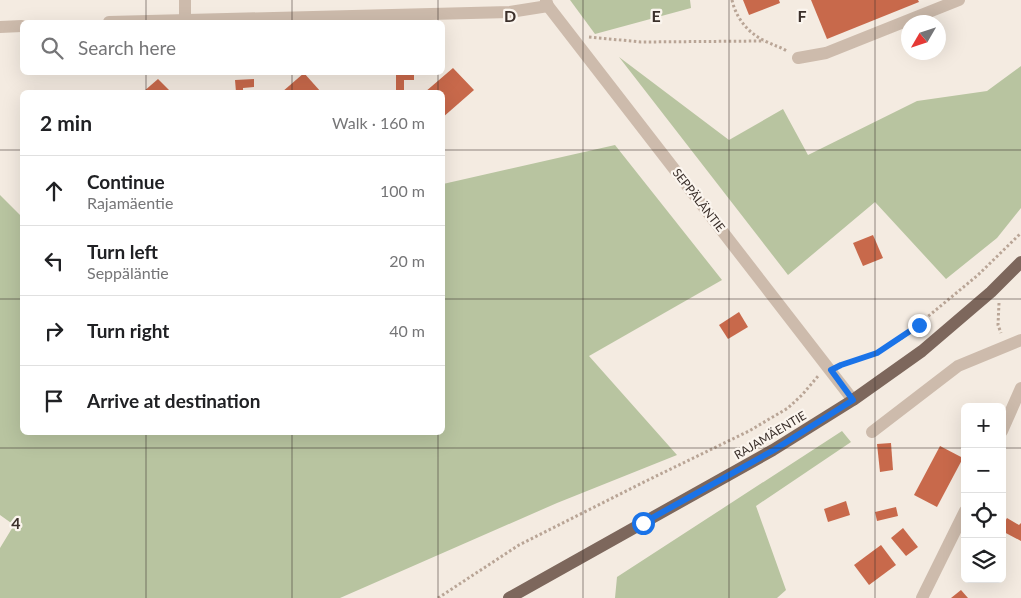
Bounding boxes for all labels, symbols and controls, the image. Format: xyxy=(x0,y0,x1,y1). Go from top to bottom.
text: D xyxy=(504,6,516,25)
text: E xyxy=(651,6,661,25)
text: F xyxy=(797,6,807,25)
north arrow xyxy=(901,15,946,60)
search box xyxy=(20,20,445,75)
icon: search xyxy=(38,34,66,62)
text: Search here xyxy=(78,36,176,59)
text: 2 min xyxy=(40,110,92,135)
text: Walk · 160 m xyxy=(332,113,425,132)
street label: SEPPÄLÄNTIE xyxy=(670,165,728,235)
text: Continue xyxy=(87,170,165,193)
icon: ahead xyxy=(40,177,68,205)
text: 100 m xyxy=(380,181,425,200)
text: Rajamäentie xyxy=(87,193,173,212)
text: Turn left xyxy=(87,240,158,263)
icon: left xyxy=(40,247,68,275)
text: 20 m xyxy=(389,251,425,270)
text: Seppäläntie xyxy=(87,263,169,282)
route end xyxy=(908,314,931,337)
icon: right xyxy=(40,317,68,345)
text: Turn right xyxy=(87,319,169,342)
text: 40 m xyxy=(389,321,425,340)
icon: arrive xyxy=(40,387,68,415)
text: Arrive at destination xyxy=(87,389,260,412)
map controls xyxy=(961,403,1006,583)
button: + xyxy=(961,403,1006,448)
street label: RAJAMÄENTIE xyxy=(731,408,809,462)
button: − xyxy=(961,448,1006,493)
button: locate xyxy=(961,493,1006,538)
route start xyxy=(632,512,655,535)
text: 4 xyxy=(11,513,21,532)
button: layers xyxy=(961,538,1006,583)

